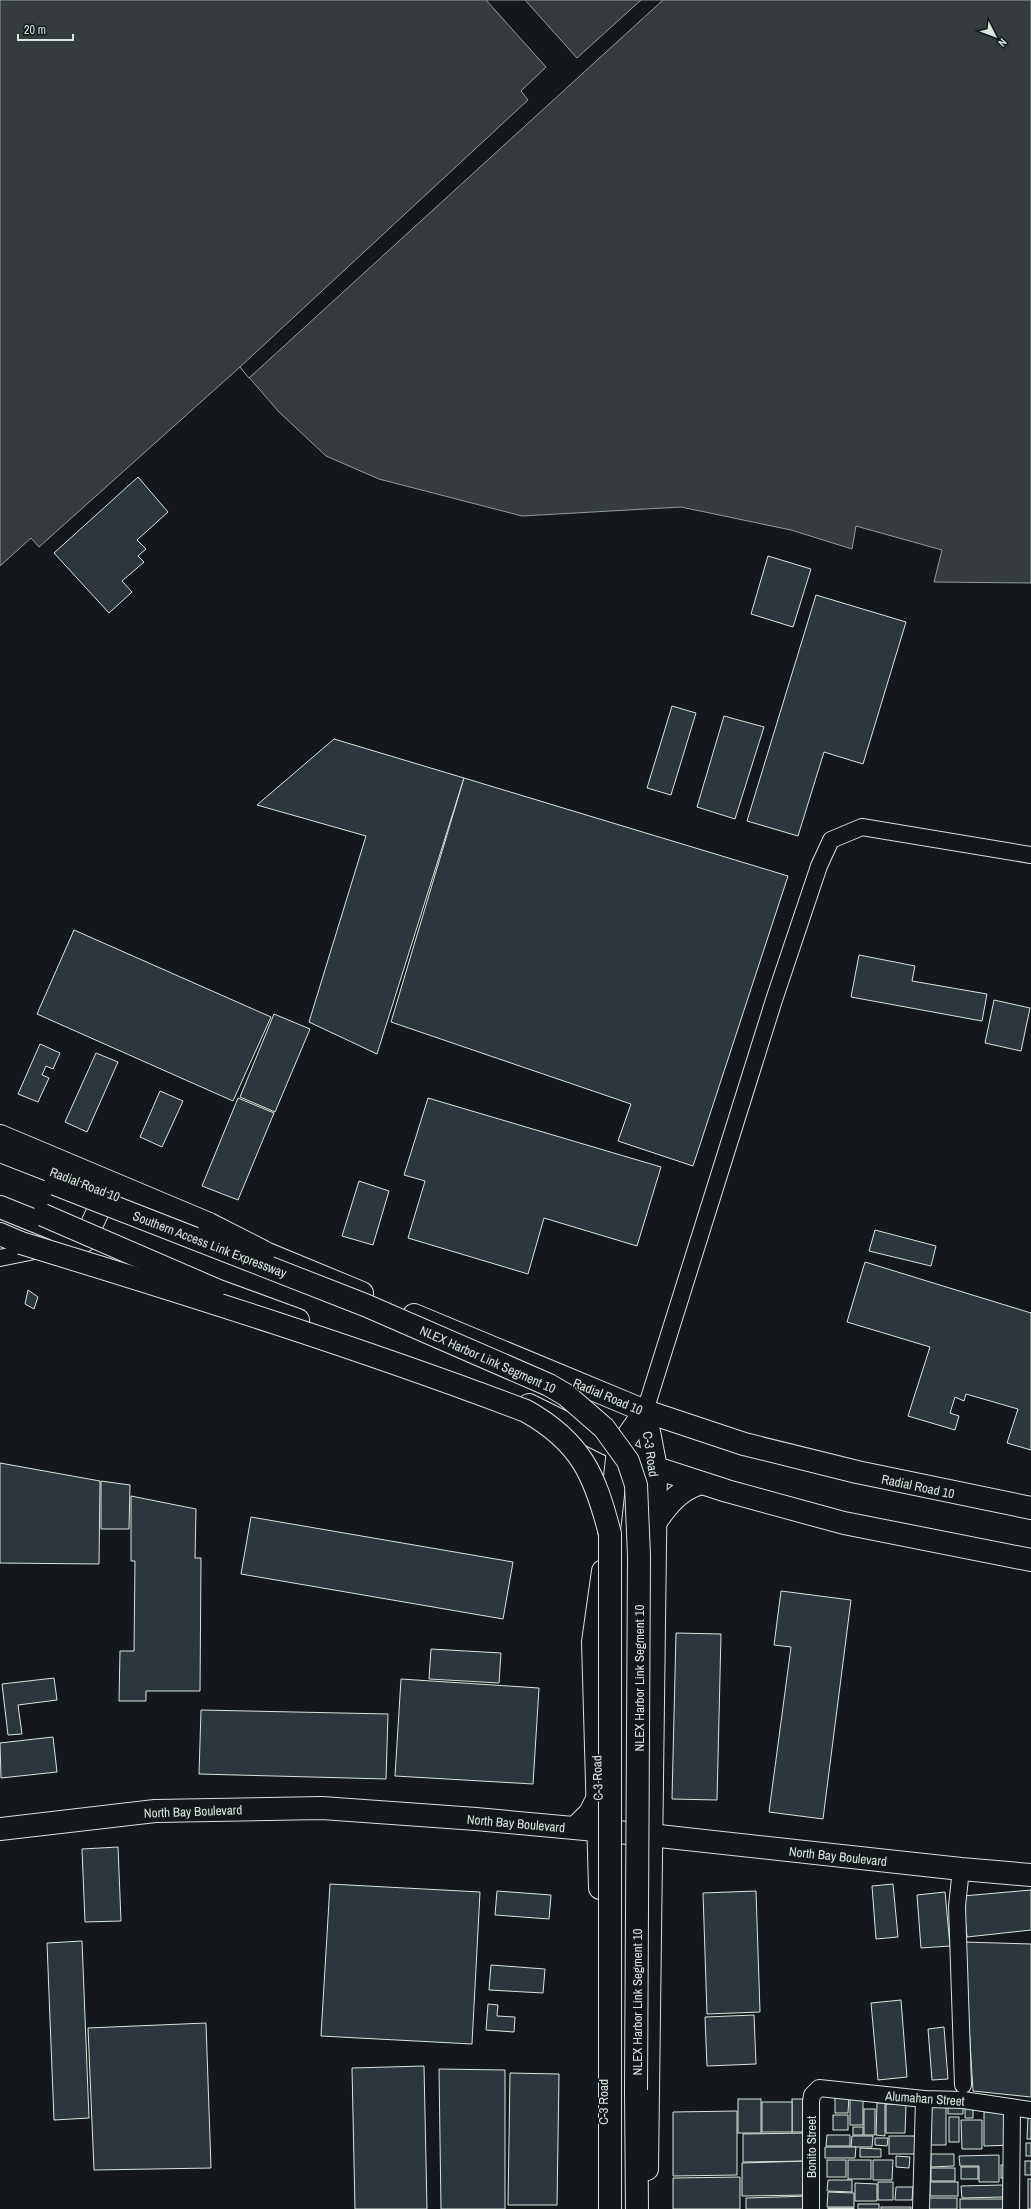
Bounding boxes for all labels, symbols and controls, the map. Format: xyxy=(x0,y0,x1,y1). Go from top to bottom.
scale bar xyxy=(18,16,73,42)
north arrow xyxy=(975,16,1015,56)
text: 20 m xyxy=(24,22,46,38)
text: N xyxy=(995,36,1010,50)
street label: Radial Road 10 xyxy=(47,1163,123,1206)
street label: Southern Access Link Expressway xyxy=(130,1207,290,1282)
street label: NLEX Harbor Link Segment 10 xyxy=(417,1322,558,1397)
street label: Radial Road 10 xyxy=(570,1374,645,1419)
street label: C-3 Road xyxy=(639,1430,662,1478)
street label: Radial Road 10 xyxy=(880,1470,956,1503)
street label: NLEX Harbor Link Segment 10 xyxy=(631,1604,648,1751)
street label: C-3 Road xyxy=(588,1755,607,1801)
street label: North Bay Boulevard xyxy=(144,1801,243,1822)
street label: North Bay Boulevard xyxy=(466,1811,566,1836)
street label: North Bay Boulevard xyxy=(788,1843,888,1870)
street label: NLEX Harbor Link Segment 10 xyxy=(629,1928,646,2075)
street label: C-3 Road xyxy=(595,2079,612,2125)
street label: Alumahan Street xyxy=(884,2087,965,2110)
street label: Bonito Street xyxy=(803,2116,820,2178)

